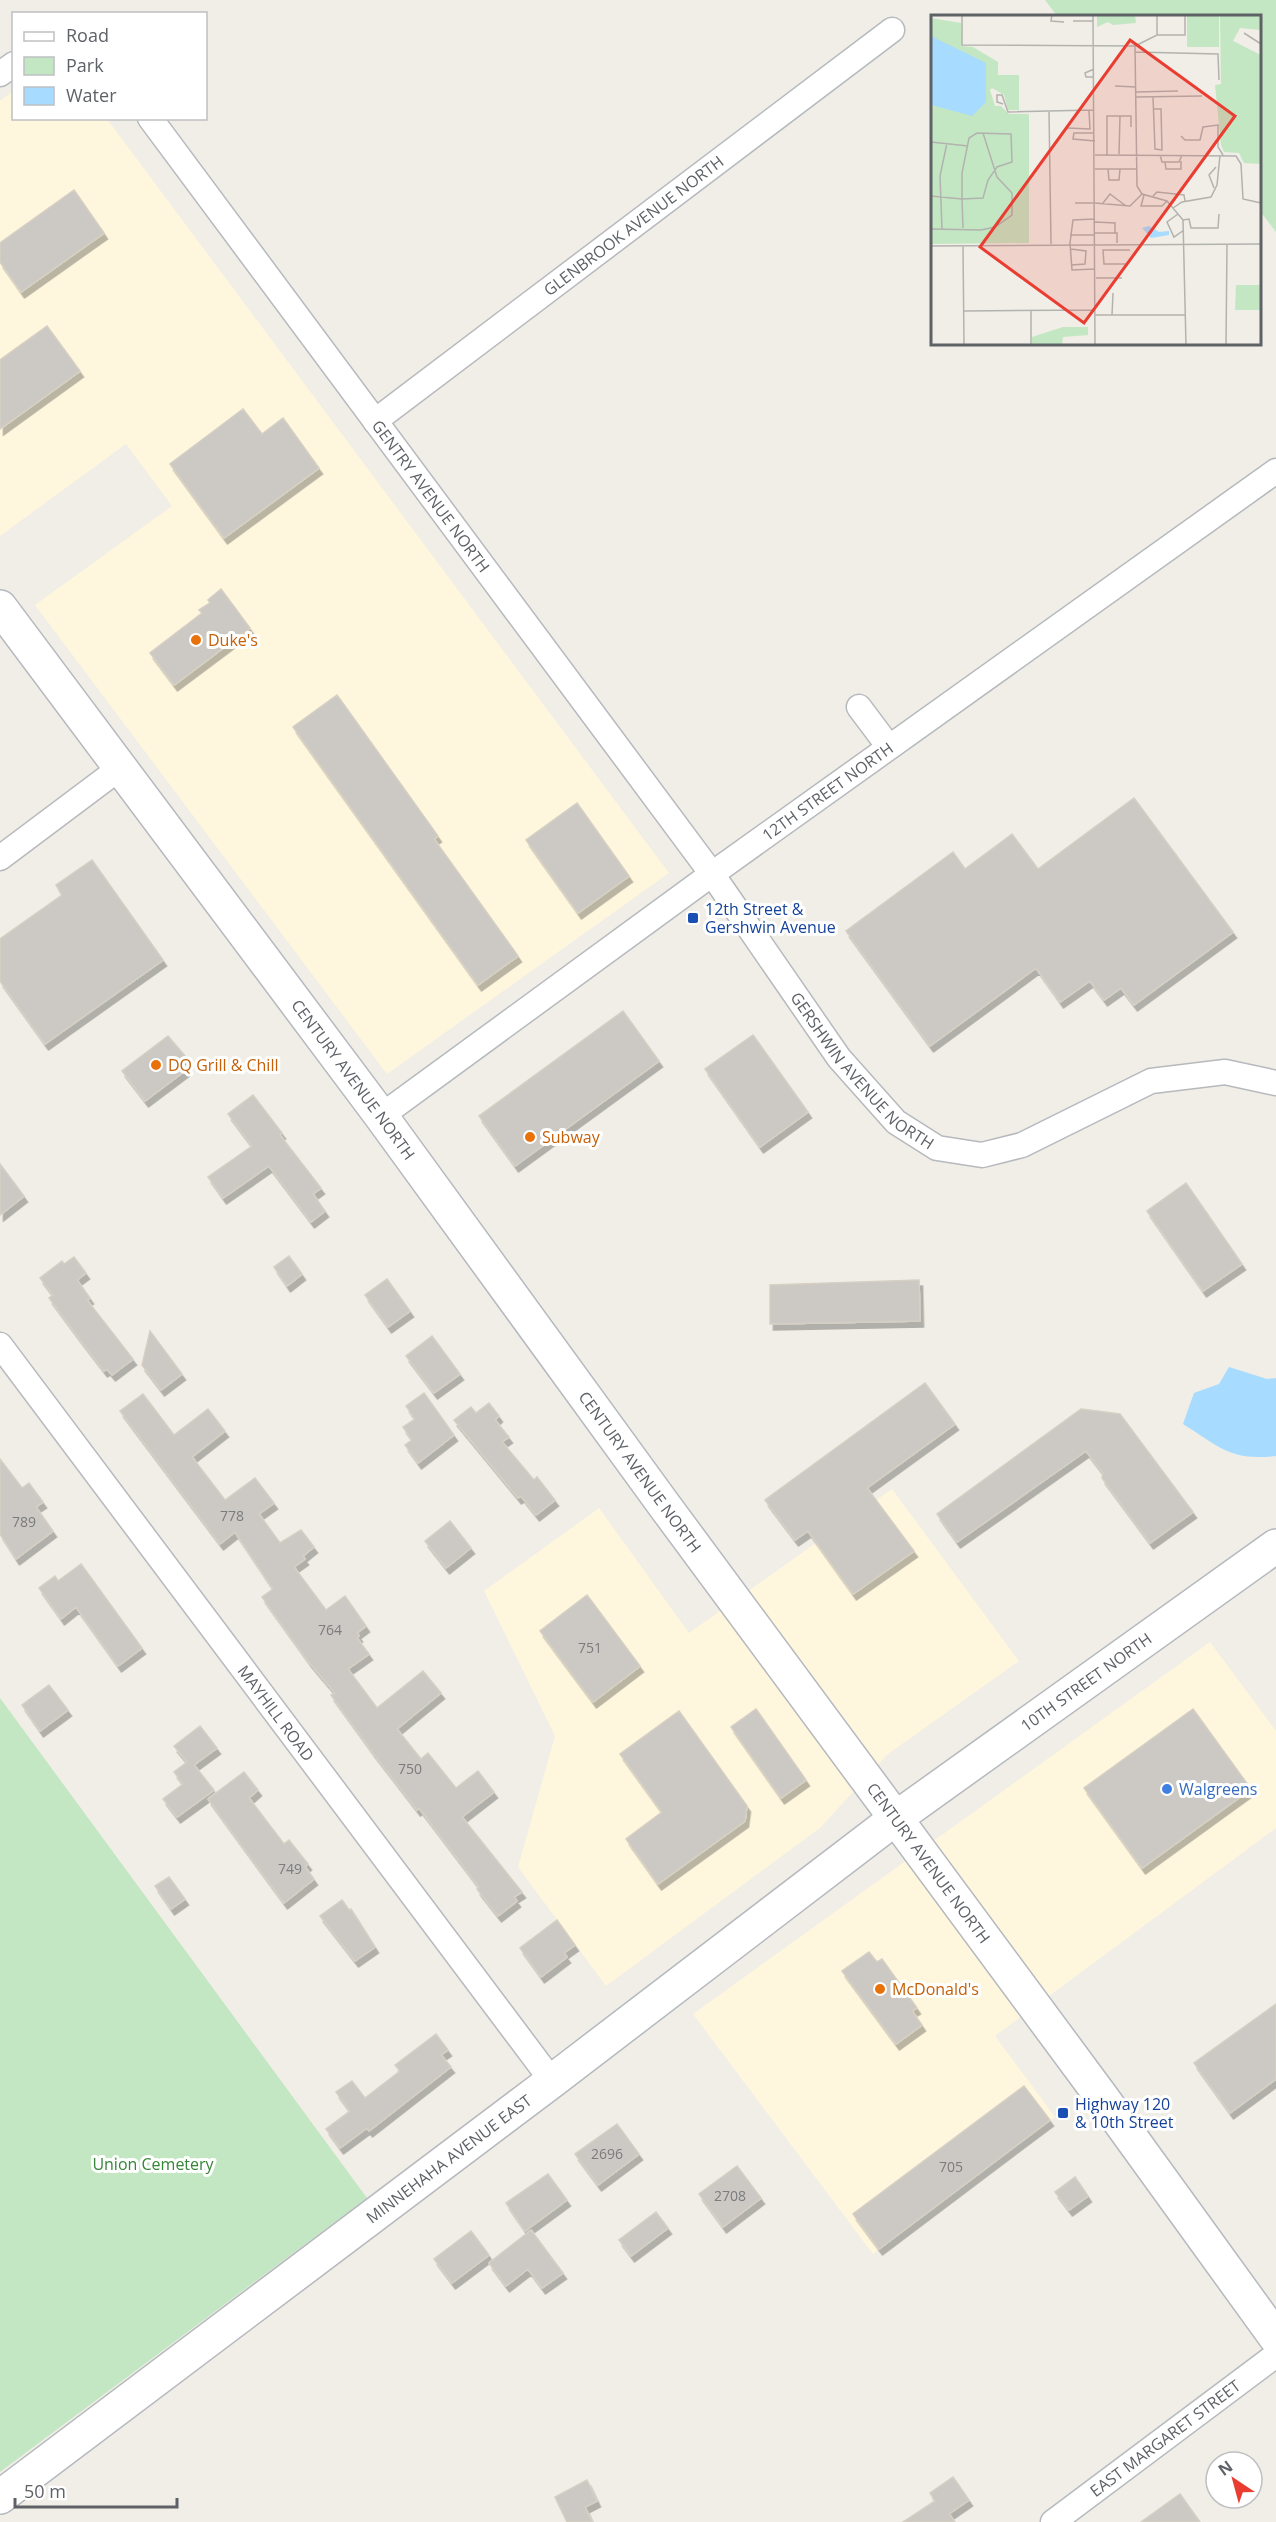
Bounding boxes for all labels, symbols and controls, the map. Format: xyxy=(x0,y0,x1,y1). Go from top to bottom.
legend xyxy=(12,12,207,120)
inset map xyxy=(931,15,1261,345)
text: Road xyxy=(66,23,109,47)
text: Park xyxy=(66,53,104,77)
text: Water xyxy=(66,83,117,107)
street label: GLENBROOK AVENUE NORTH xyxy=(539,150,728,301)
street label: GENTRY AVENUE NORTH xyxy=(367,415,495,577)
place label: Duke's xyxy=(208,629,258,651)
marker: Duke's xyxy=(189,633,203,647)
street label: 12TH STREET NORTH xyxy=(758,737,897,846)
place label: 12th Street & Gershwin Avenue xyxy=(705,898,836,938)
marker: 12th Street & Gershwin Avenue xyxy=(686,911,700,925)
street label: GERSHWIN AVENUE NORTH xyxy=(786,988,938,1154)
street label: CENTURY AVENUE NORTH xyxy=(286,995,420,1164)
place label: DQ Grill & Chill xyxy=(168,1054,278,1076)
marker: DQ Grill & Chill xyxy=(149,1058,163,1072)
place label: Subway xyxy=(542,1126,601,1148)
marker: Subway xyxy=(523,1130,537,1144)
street label: CENTURY AVENUE NORTH xyxy=(574,1387,706,1557)
house number: 778 xyxy=(220,1506,244,1525)
house number: 789 xyxy=(12,1512,36,1531)
house number: 764 xyxy=(318,1620,342,1639)
street label: 10TH STREET NORTH xyxy=(1016,1628,1156,1736)
house number: 751 xyxy=(578,1638,602,1657)
street label: MAYHILL ROAD xyxy=(233,1661,319,1765)
house number: 750 xyxy=(398,1759,422,1778)
street label: CENTURY AVENUE NORTH xyxy=(862,1778,995,1948)
place label: Walgreens xyxy=(1179,1778,1257,1800)
marker: Walgreens xyxy=(1160,1782,1174,1796)
house number: 749 xyxy=(278,1859,302,1878)
place label: McDonald's xyxy=(892,1978,979,2000)
marker: McDonald's xyxy=(873,1982,887,1996)
street label: MINNEHAHA AVENUE EAST xyxy=(362,2089,536,2228)
place label: Highway 120 & 10th Street xyxy=(1075,2093,1174,2133)
marker: Highway 120 & 10th Street xyxy=(1056,2106,1070,2120)
house number: 2696 xyxy=(591,2144,623,2163)
park label: Union Cemetery xyxy=(92,2153,215,2175)
house number: 705 xyxy=(939,2157,963,2176)
house number: 2708 xyxy=(714,2186,746,2205)
street label: EAST MARGARET STREET xyxy=(1085,2374,1245,2502)
north arrow xyxy=(1204,2450,1264,2510)
text: N xyxy=(1213,2455,1237,2481)
scale bar xyxy=(15,2471,177,2509)
text: 50 m xyxy=(24,2479,66,2503)

